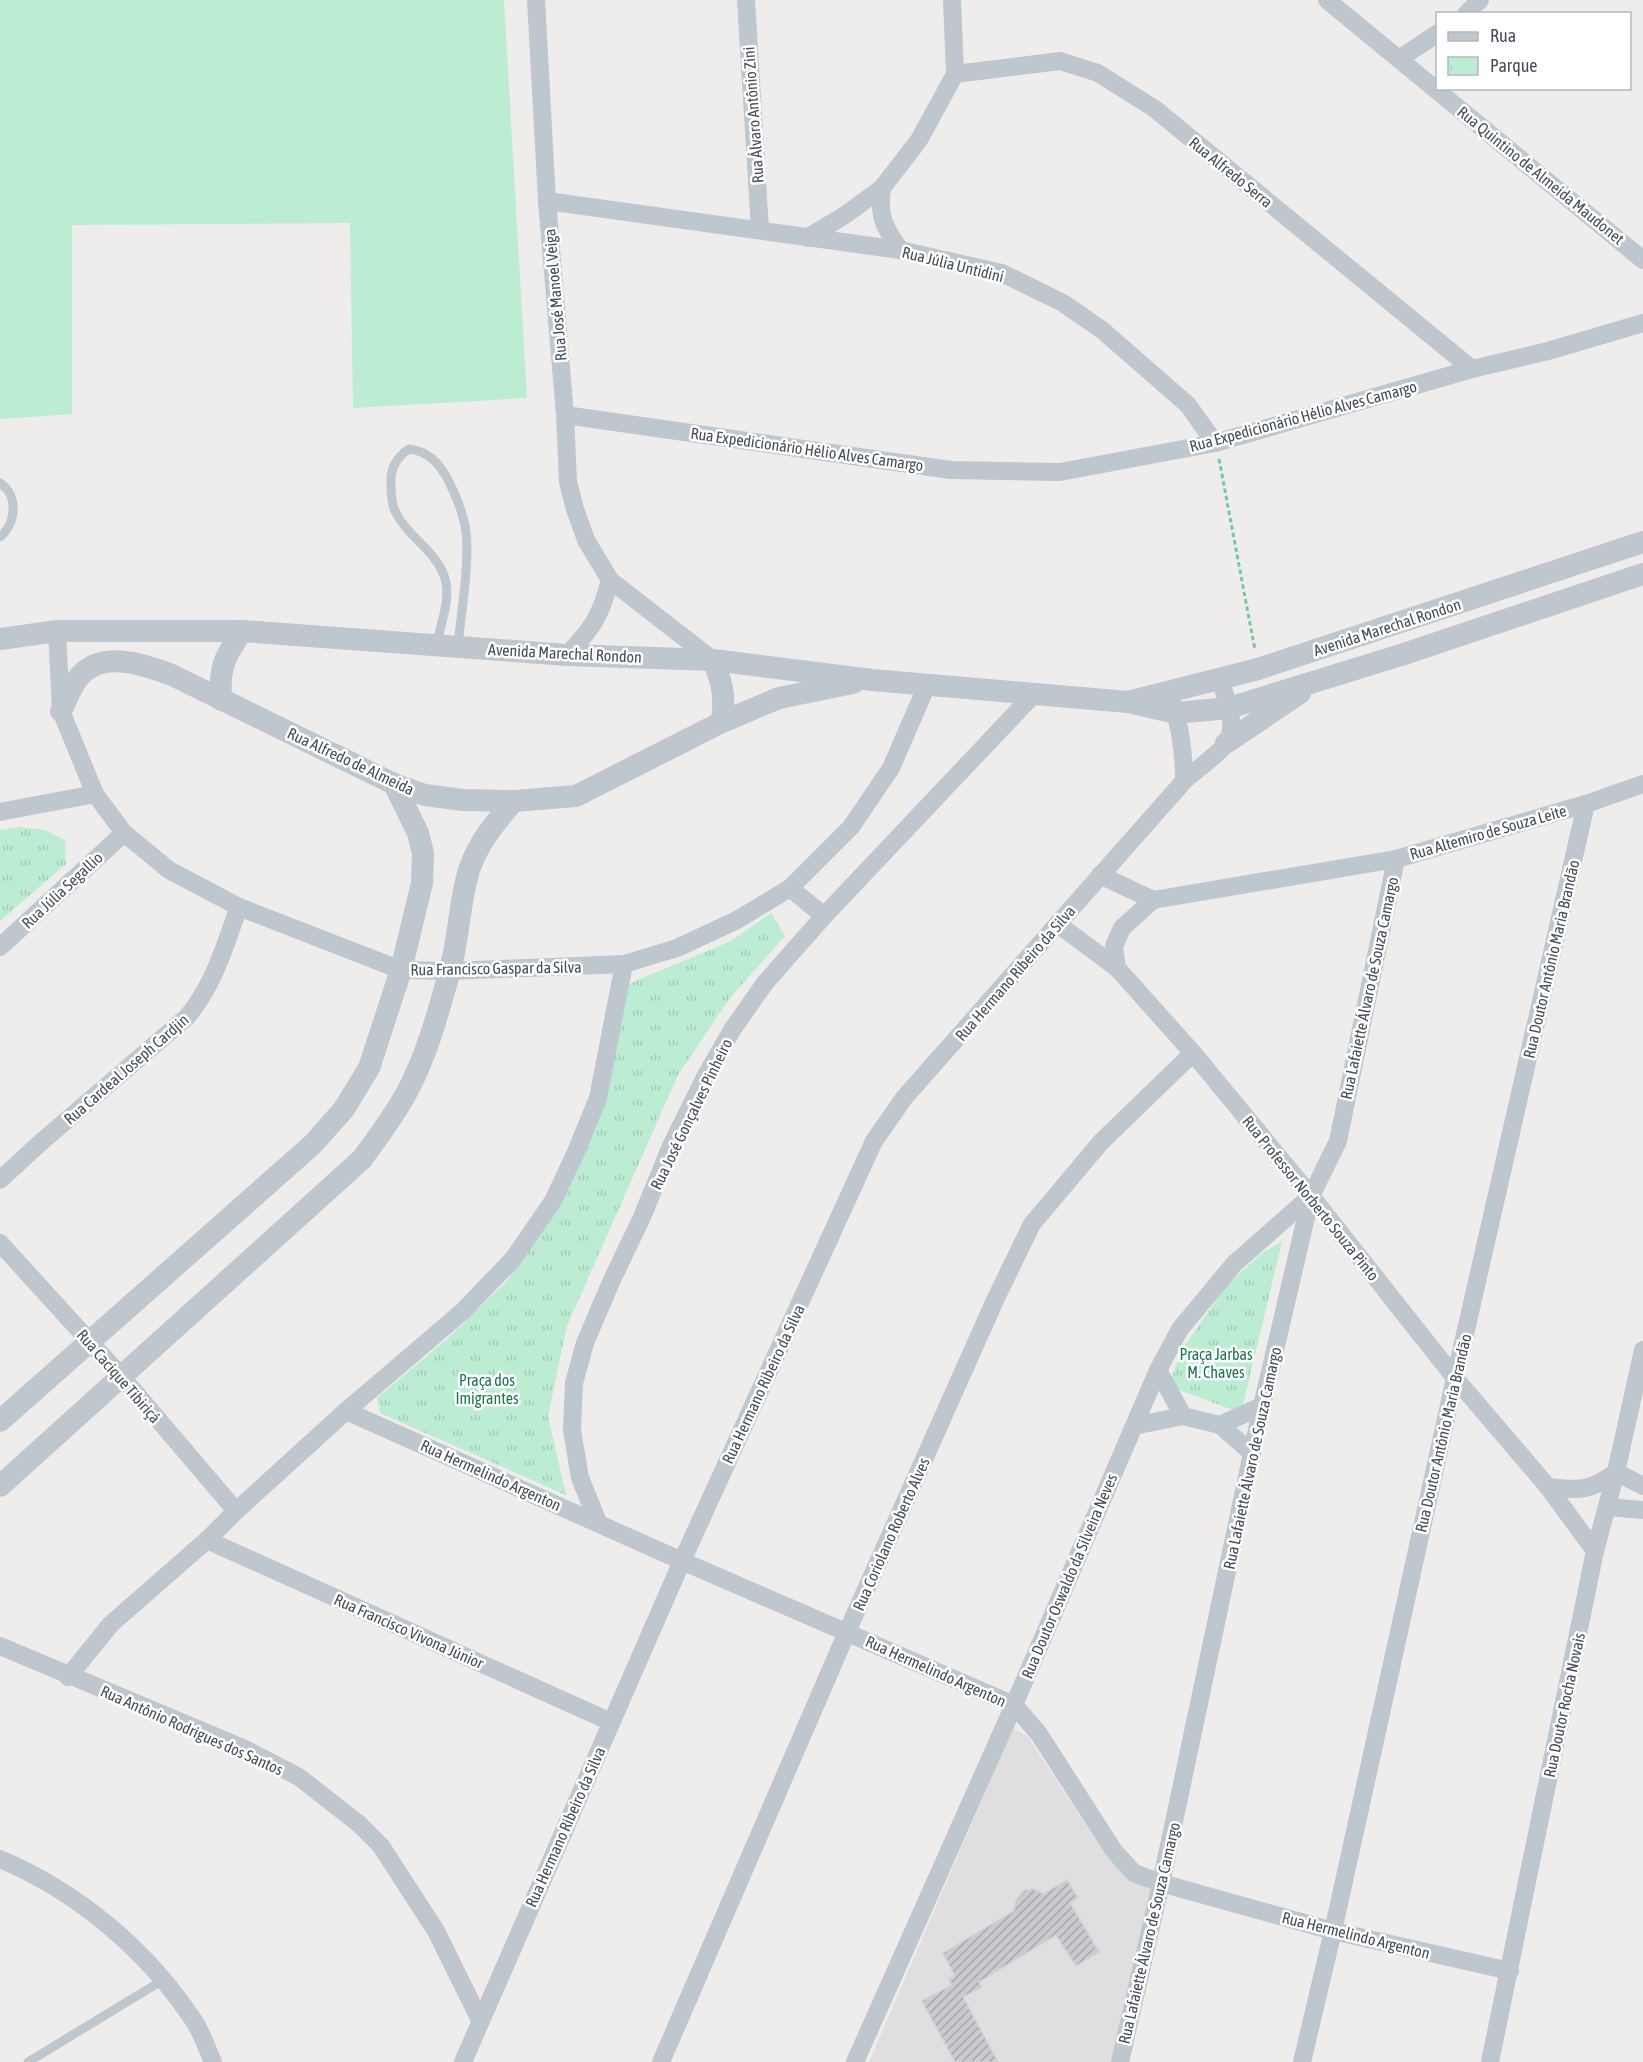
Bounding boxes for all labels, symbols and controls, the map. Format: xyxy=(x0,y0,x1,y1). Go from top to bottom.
legend xyxy=(1436,12,1631,90)
text: Rua xyxy=(1490,25,1516,46)
street label: Rua Álvaro Antônio Zini xyxy=(739,46,767,184)
text: Parque xyxy=(1490,55,1538,76)
street label: Rua Quintino de Almeida Maudonet xyxy=(1454,102,1628,248)
street label: Rua Alfredo Serra xyxy=(1186,133,1276,211)
street label: Rua José Manoel Veiga xyxy=(540,228,571,362)
street label: Rua Júlia Untidini xyxy=(900,243,1006,285)
street label: Rua Expedicionário Hélio Alves Camargo xyxy=(1187,377,1419,456)
street label: Rua Expedicionário Hélio Alves Camargo xyxy=(689,424,924,475)
street label: Avenida Marechal Rondon xyxy=(1311,595,1463,659)
street label: Avenida Marechal Rondon xyxy=(488,640,642,666)
street label: Rua Alfredo de Almeida xyxy=(285,724,417,798)
street label: Rua Altemiro de Souza Leite xyxy=(1408,801,1568,863)
street label: Rua Júlia Segallio xyxy=(18,848,107,933)
street label: Rua Doutor Antônio Maria Brandão xyxy=(1519,858,1583,1060)
street label: Rua Lafaiette Álvaro de Souza Camargo xyxy=(1337,875,1402,1101)
street label: Rua Hermano Ribeiro da Silva xyxy=(951,902,1079,1044)
street label: Rua Francisco Gaspar da Silva xyxy=(410,958,582,979)
street label: Rua Cardeal Joseph Cardjin xyxy=(60,1010,192,1129)
street label: Rua José Gonçalves Pinheiro xyxy=(647,1036,736,1193)
street label: Rua Professor Norberto Souza Pinto xyxy=(1239,1112,1383,1284)
street label: Rua Hermano Ribeiro da Silva xyxy=(718,1302,808,1466)
street label: Rua Cacique Tibiriçá xyxy=(73,1326,164,1427)
street label: Rua Doutor Antônio Maria Brandão xyxy=(1411,1332,1475,1534)
park label: Praça Jarbas M. Chaves xyxy=(1179,1345,1253,1381)
street label: Rua Lafaiette Álvaro de Souza Camargo xyxy=(1220,1345,1285,1571)
park label: Praça dos Imigrantes xyxy=(455,1371,519,1408)
street label: Rua Hermelindo Argenton xyxy=(418,1436,564,1515)
street label: Rua Coriolano Roberto Alves xyxy=(849,1454,933,1613)
street label: Rua Doutor Oswaldo da Silveira Neves xyxy=(1018,1471,1121,1681)
street label: Rua Francisco Vivona Júnior xyxy=(332,1590,487,1672)
street label: Rua Doutor Rocha Novais xyxy=(1540,1631,1588,1779)
street label: Rua Hermelindo Argenton xyxy=(863,1632,1009,1711)
street label: Rua Antônio Rodrigues dos Santos xyxy=(98,1682,286,1779)
street label: Rua Hermano Ribeiro da Silva xyxy=(522,1744,608,1910)
street label: Rua Lafaiette Álvaro de Souza Camargo xyxy=(1115,1820,1184,2046)
street label: Rua Hermelindo Argenton xyxy=(1280,1908,1432,1963)

